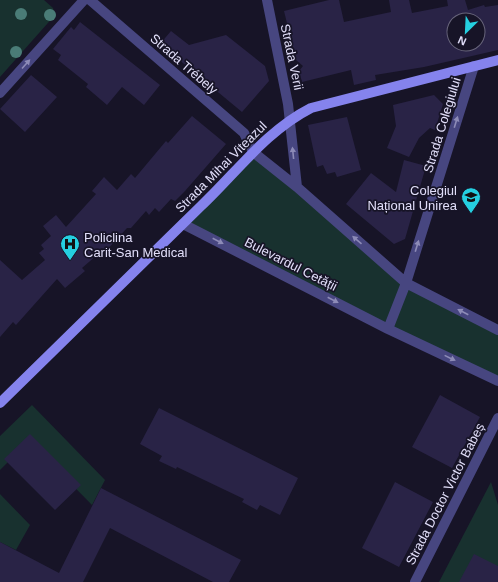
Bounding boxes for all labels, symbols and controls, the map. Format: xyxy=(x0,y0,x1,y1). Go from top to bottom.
north arrow xyxy=(446,12,486,52)
street label: Strada Verii xyxy=(278,23,306,92)
street label: Strada Trébely xyxy=(147,31,221,98)
text: N xyxy=(456,34,468,48)
one-way arrow xyxy=(21,59,30,68)
street label: Strada Colegiului xyxy=(420,75,464,175)
one-way arrow xyxy=(453,115,459,127)
street label: Strada Mihai Viteazul xyxy=(172,118,270,216)
one-way arrow xyxy=(290,147,297,159)
place label: Colegiul Național Unirea xyxy=(367,183,458,213)
school or university icon: Colegiul Național Unirea xyxy=(460,186,482,214)
place label: Policlina Carit-San Medical xyxy=(84,230,187,260)
hospital icon: Policlina Carit-San Medical xyxy=(59,233,81,261)
street label: Bulevardul Cetății xyxy=(242,234,340,294)
one-way arrow xyxy=(351,235,362,244)
one-way arrow xyxy=(212,238,223,244)
one-way arrow xyxy=(414,239,420,251)
one-way arrow xyxy=(327,297,339,304)
one-way arrow xyxy=(457,309,469,315)
one-way arrow xyxy=(444,355,455,361)
street label: Strada Doctor Victor Babeș xyxy=(403,420,488,567)

